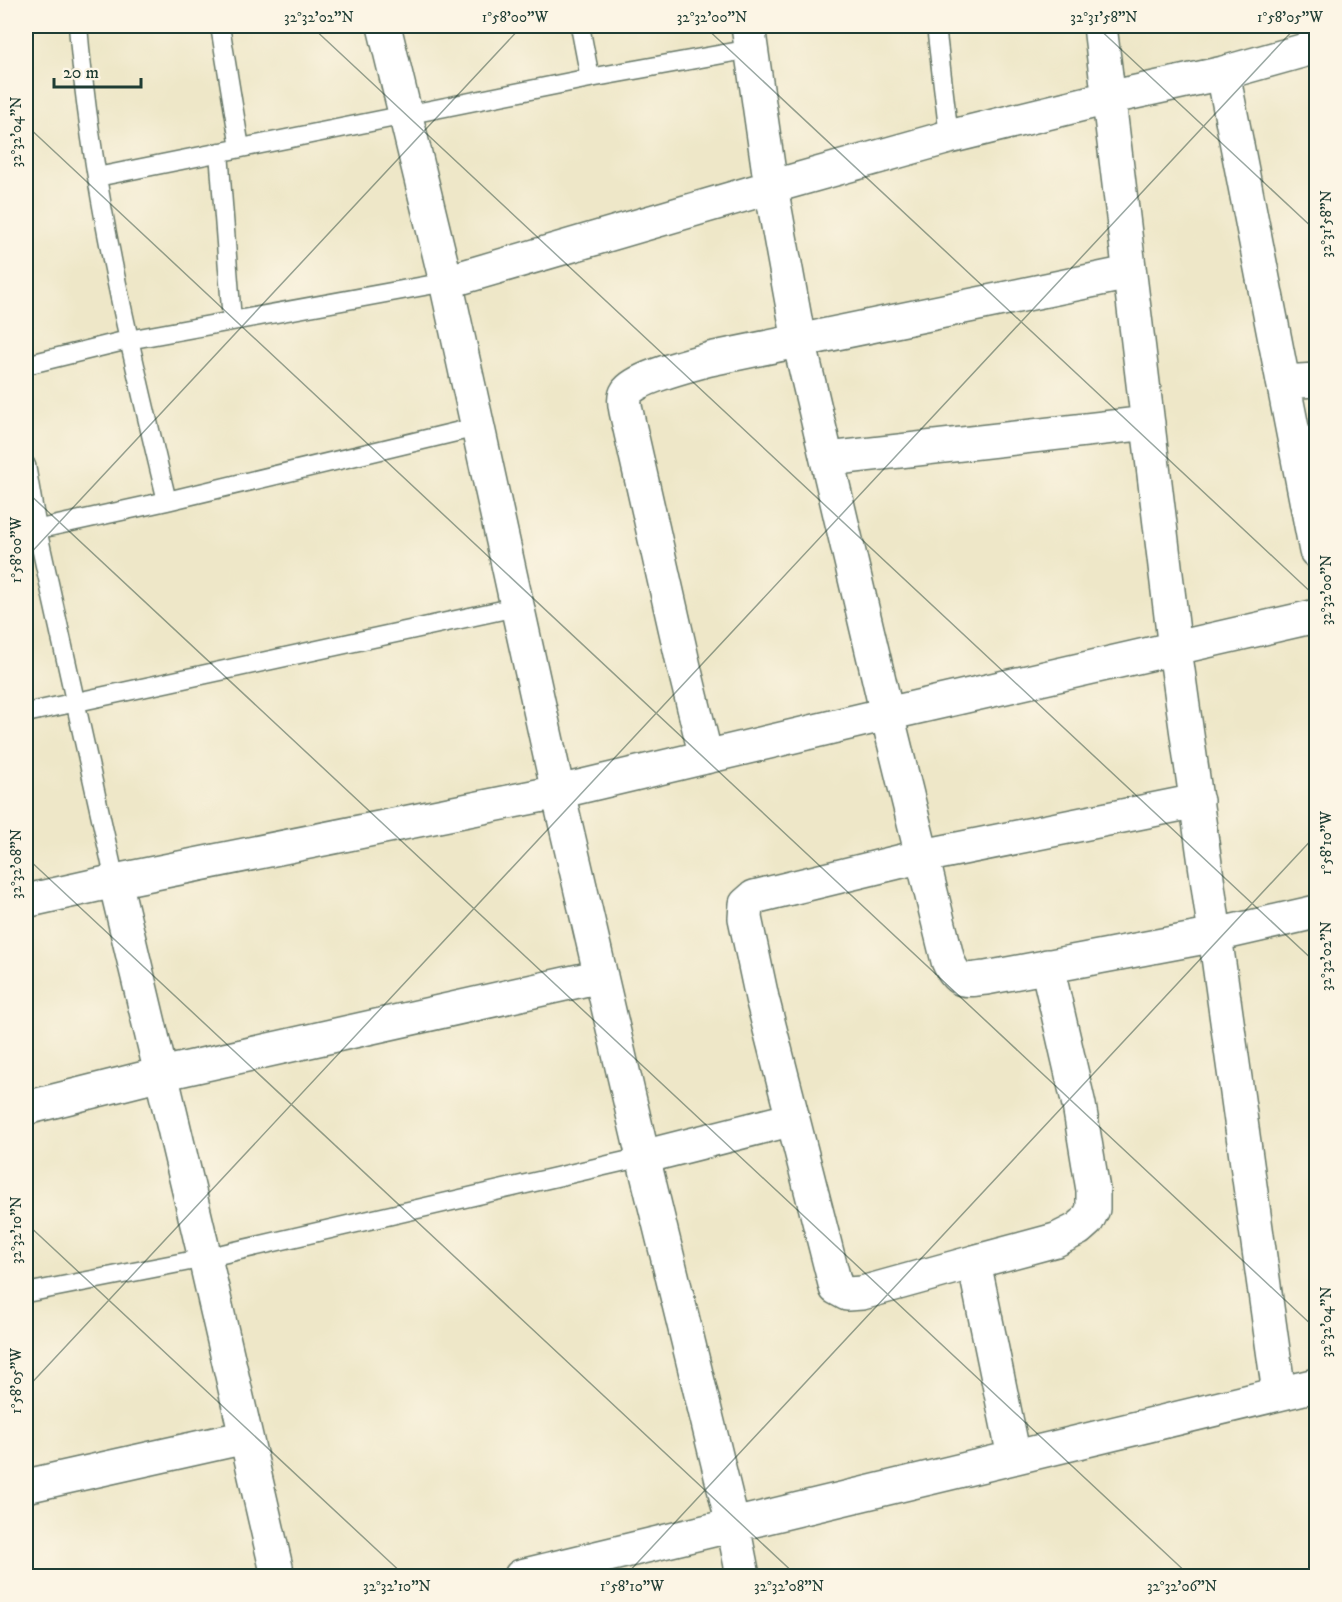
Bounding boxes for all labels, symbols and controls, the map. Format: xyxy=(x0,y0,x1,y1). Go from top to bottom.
text: 32°32'02"N xyxy=(284,8,354,27)
text: 1°58'00"W xyxy=(482,8,548,27)
text: 32°32'00"N xyxy=(677,8,747,27)
text: 32°31'58"N xyxy=(1070,8,1138,27)
text: 1°58'05"W xyxy=(1257,8,1323,27)
scale bar xyxy=(54,51,141,89)
text: 20 m xyxy=(63,62,99,84)
text: 32°32'04"N xyxy=(7,97,26,168)
text: 32°31'58"N xyxy=(1317,190,1336,258)
text: 1°58'00"W xyxy=(7,517,26,583)
text: 32°32'00"N xyxy=(1317,555,1336,625)
text: 1°58'10"W xyxy=(1317,811,1336,875)
text: 32°32'08"N xyxy=(7,829,26,899)
text: 32°32'02"N xyxy=(1317,921,1336,991)
text: 32°32'10"N xyxy=(7,1196,26,1264)
text: 32°32'04"N xyxy=(1317,1287,1336,1358)
text: 1°58'05"W xyxy=(7,1348,26,1414)
text: 32°32'10"N xyxy=(363,1577,431,1596)
text: 1°58'10"W xyxy=(600,1577,664,1596)
text: 32°32'08"N xyxy=(754,1577,824,1596)
text: 32°32'06"N xyxy=(1147,1577,1217,1596)

